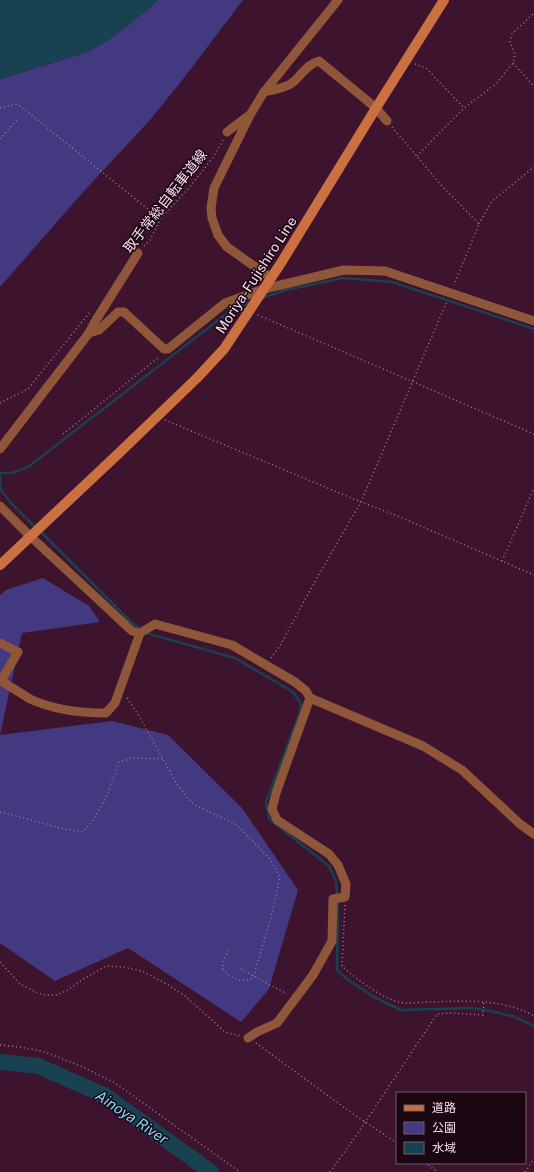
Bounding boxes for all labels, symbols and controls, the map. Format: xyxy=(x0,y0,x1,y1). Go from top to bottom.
street label: 取手常総自転車道線 xyxy=(120,146,210,256)
street label: Moriya-Fujishiro Line xyxy=(212,214,300,336)
water label: Ainoya River xyxy=(93,1087,172,1148)
legend xyxy=(396,1092,526,1164)
text: 道路 xyxy=(432,1101,456,1115)
text: 公園 xyxy=(432,1121,456,1135)
text: 水域 xyxy=(432,1141,456,1155)

